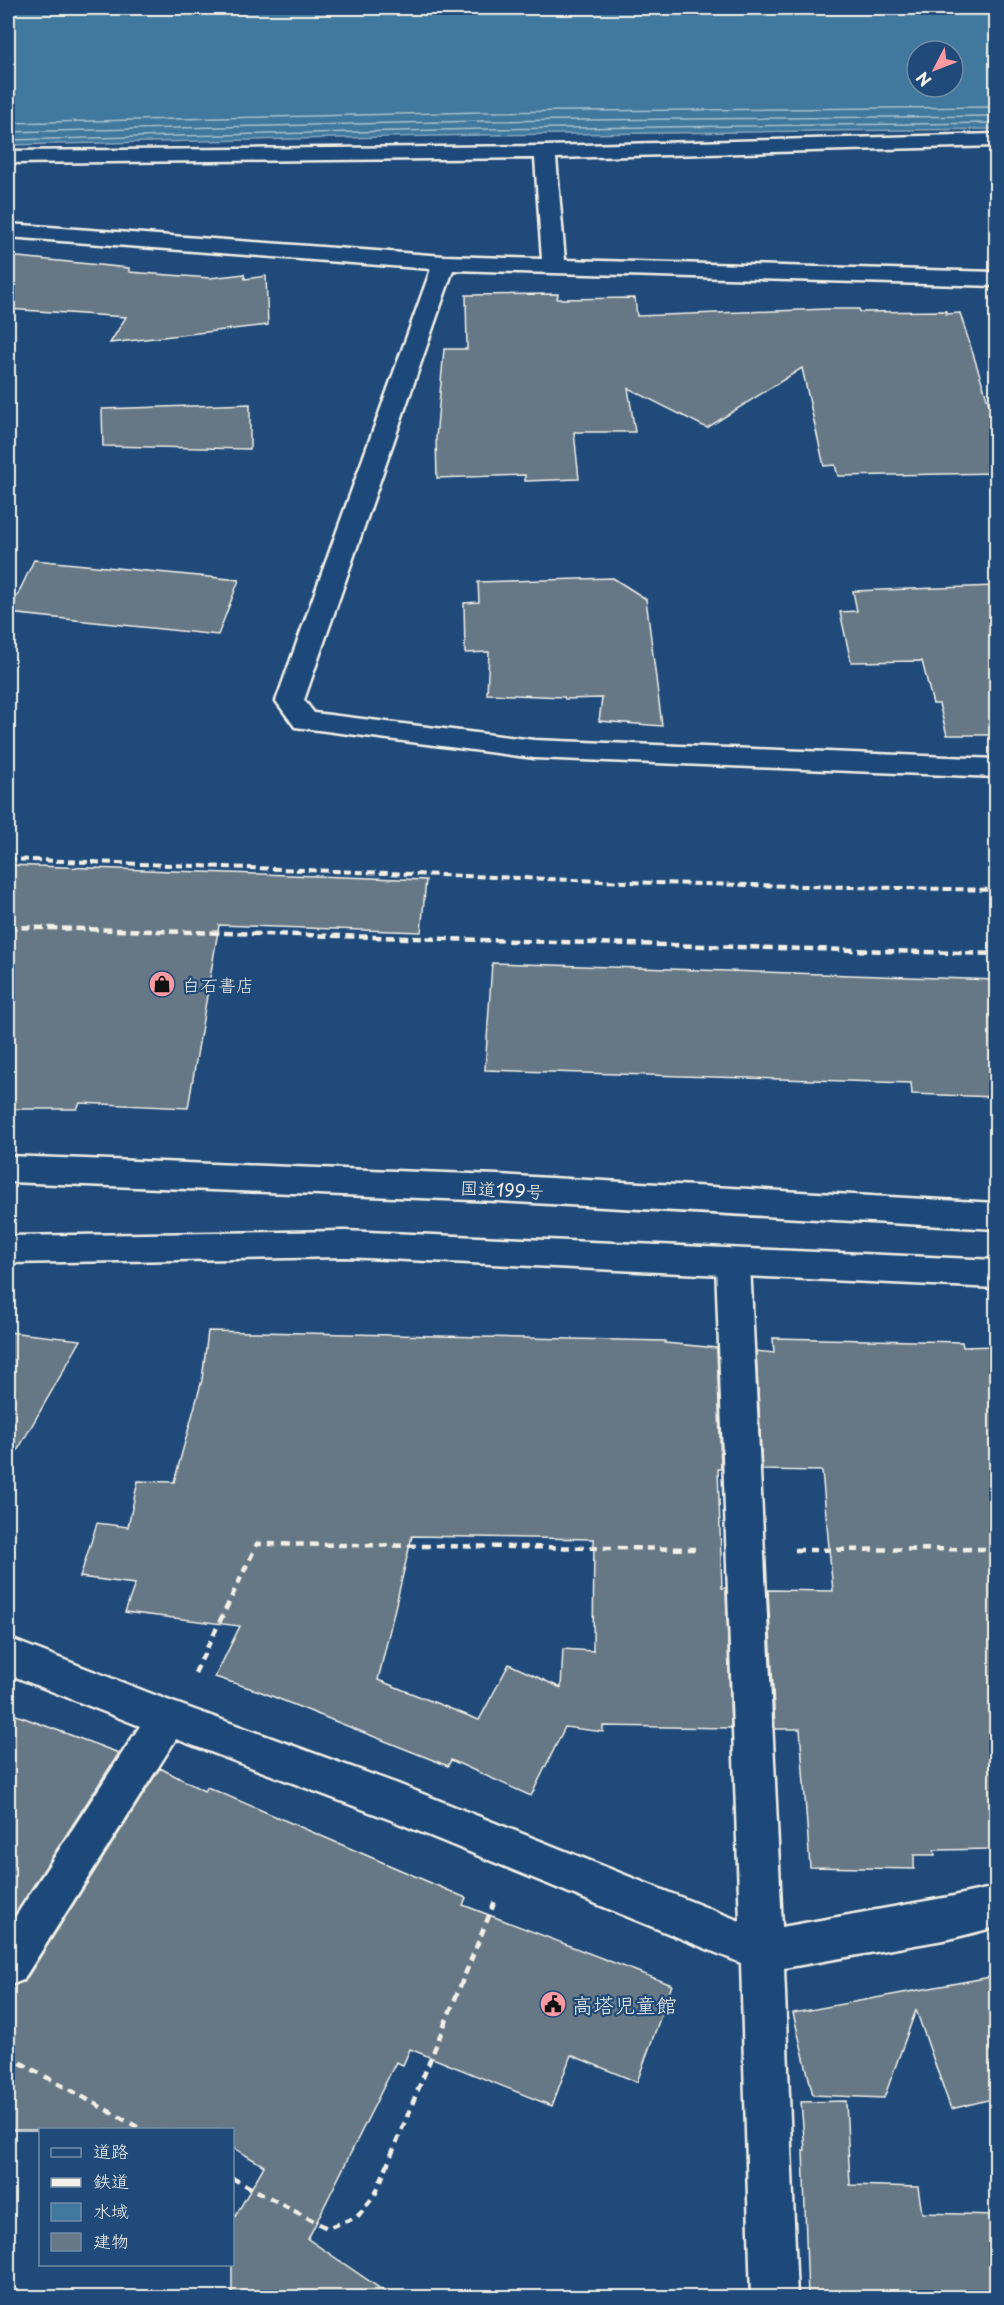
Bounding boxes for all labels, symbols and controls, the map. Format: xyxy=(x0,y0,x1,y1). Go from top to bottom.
north arrow xyxy=(905,39,965,99)
text: N xyxy=(910,67,936,92)
shop icon: 白石書店 xyxy=(147,969,177,999)
place label: 白石書店 xyxy=(182,971,254,998)
street label: 国道199号 xyxy=(459,1173,545,1205)
place label: 高塔児童館 xyxy=(572,1988,677,2020)
public building icon: 高塔児童館 xyxy=(538,1989,568,2019)
legend xyxy=(39,2128,234,2266)
text: 道路 xyxy=(93,2137,129,2164)
text: 鉄道 xyxy=(93,2167,129,2194)
text: 水域 xyxy=(93,2197,129,2224)
text: 建物 xyxy=(93,2227,129,2254)

